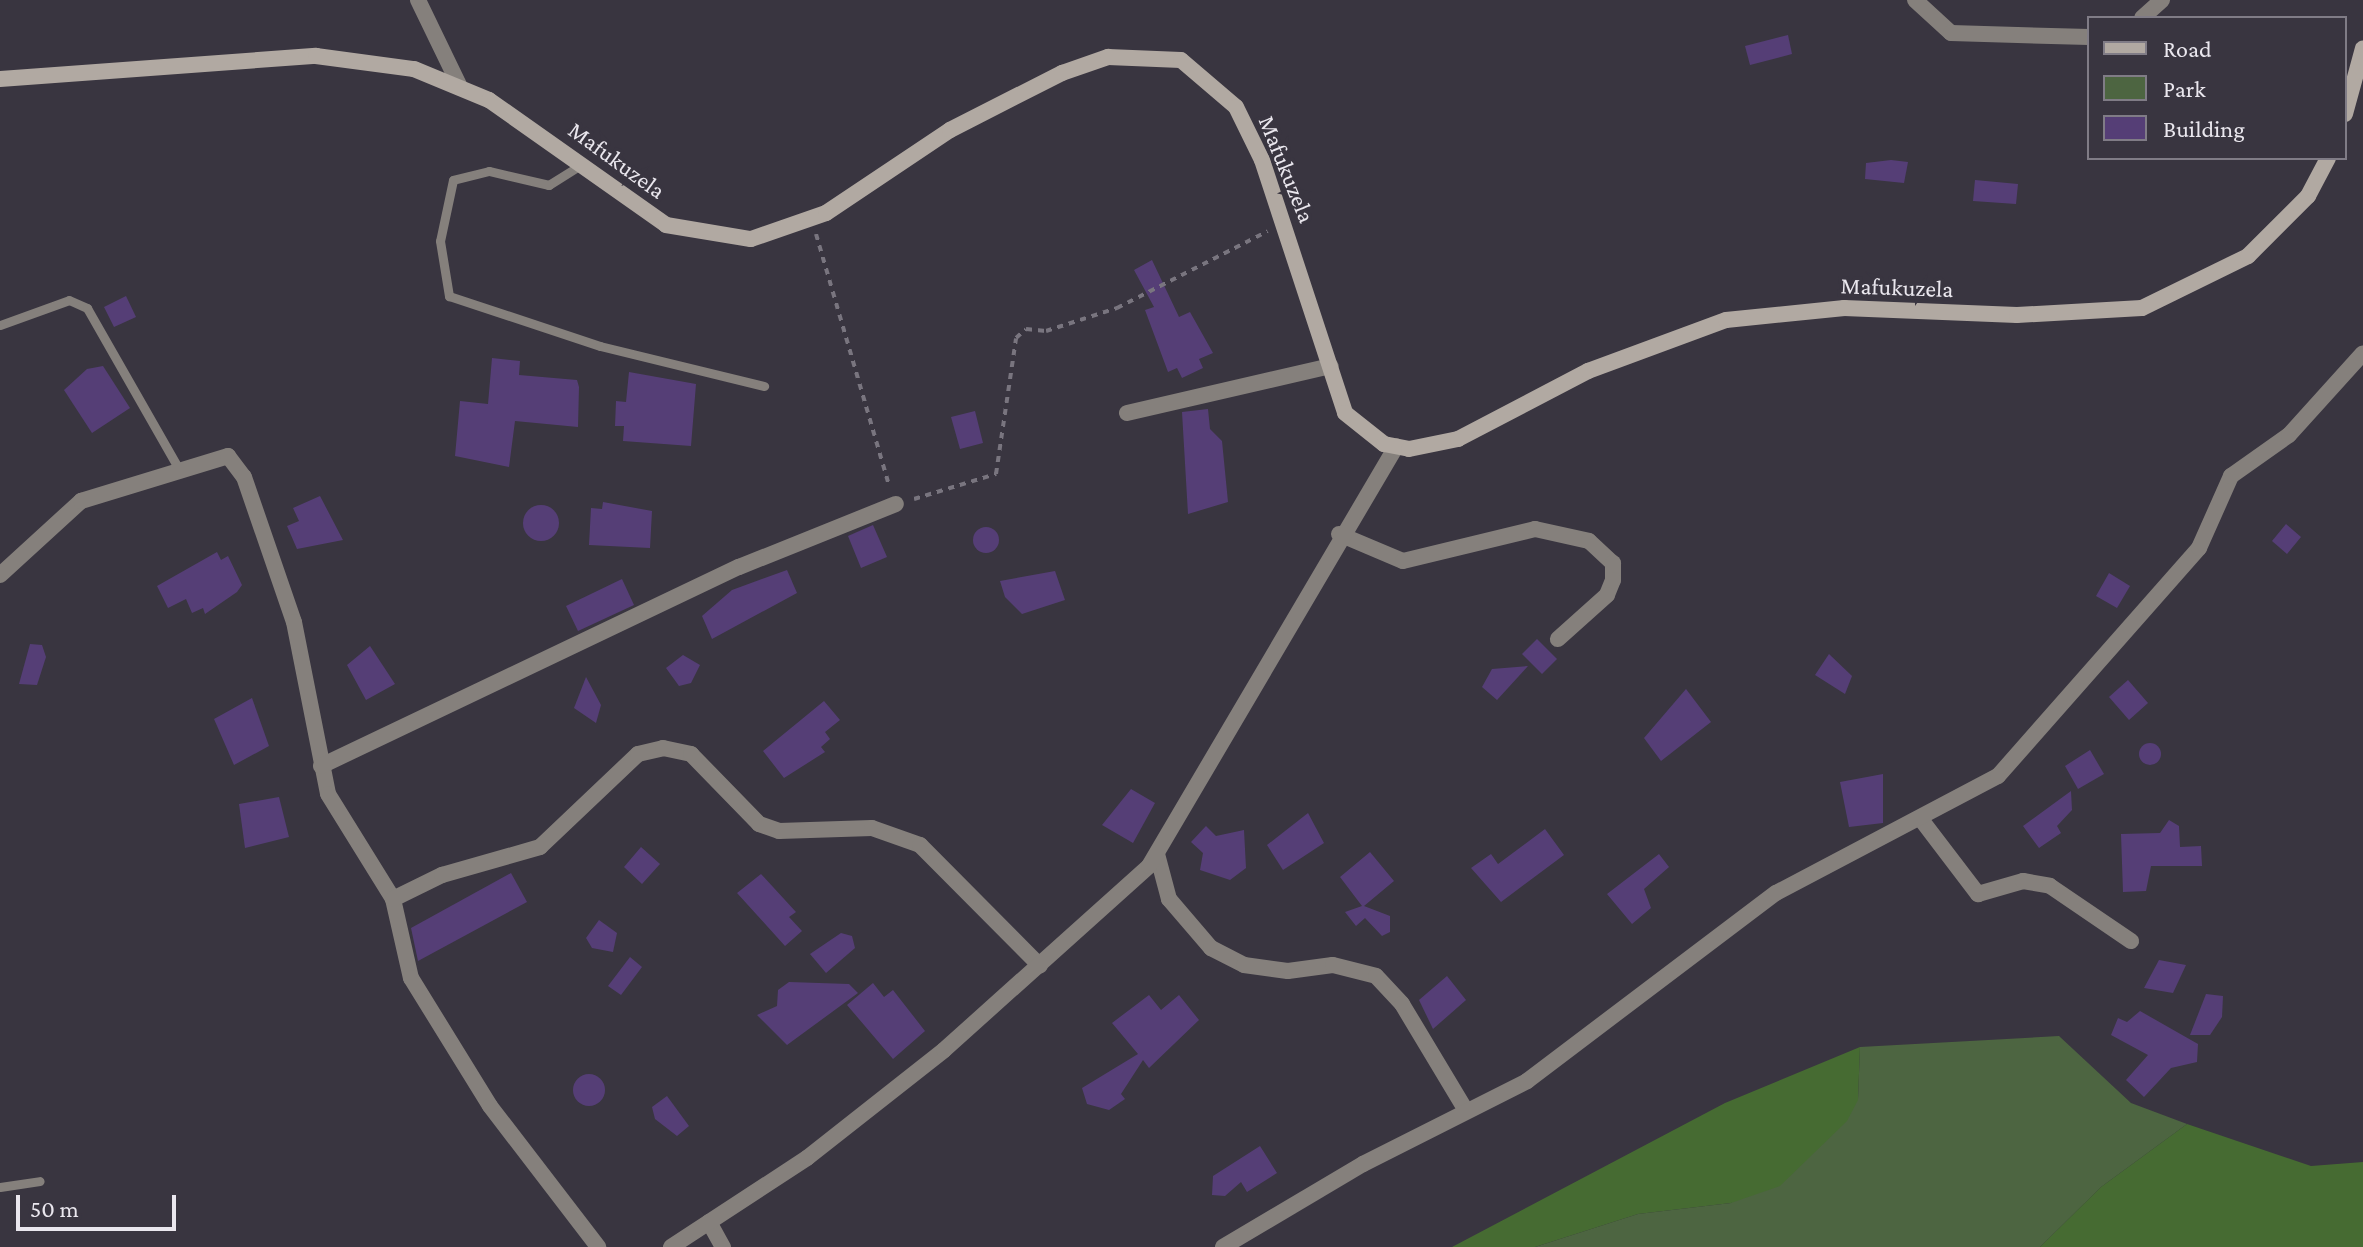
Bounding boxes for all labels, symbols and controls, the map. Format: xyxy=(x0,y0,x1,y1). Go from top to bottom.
legend xyxy=(2087,16,2347,160)
text: Road xyxy=(2163,35,2212,62)
text: Park xyxy=(2163,75,2206,102)
street label: Mafukuzela xyxy=(1252,111,1322,227)
street label: Mafukuzela xyxy=(563,115,671,205)
text: Building xyxy=(2163,115,2245,142)
street label: Mafukuzela xyxy=(1840,271,1954,303)
scale bar xyxy=(20,1179,180,1229)
text: 50 m xyxy=(30,1195,79,1222)

